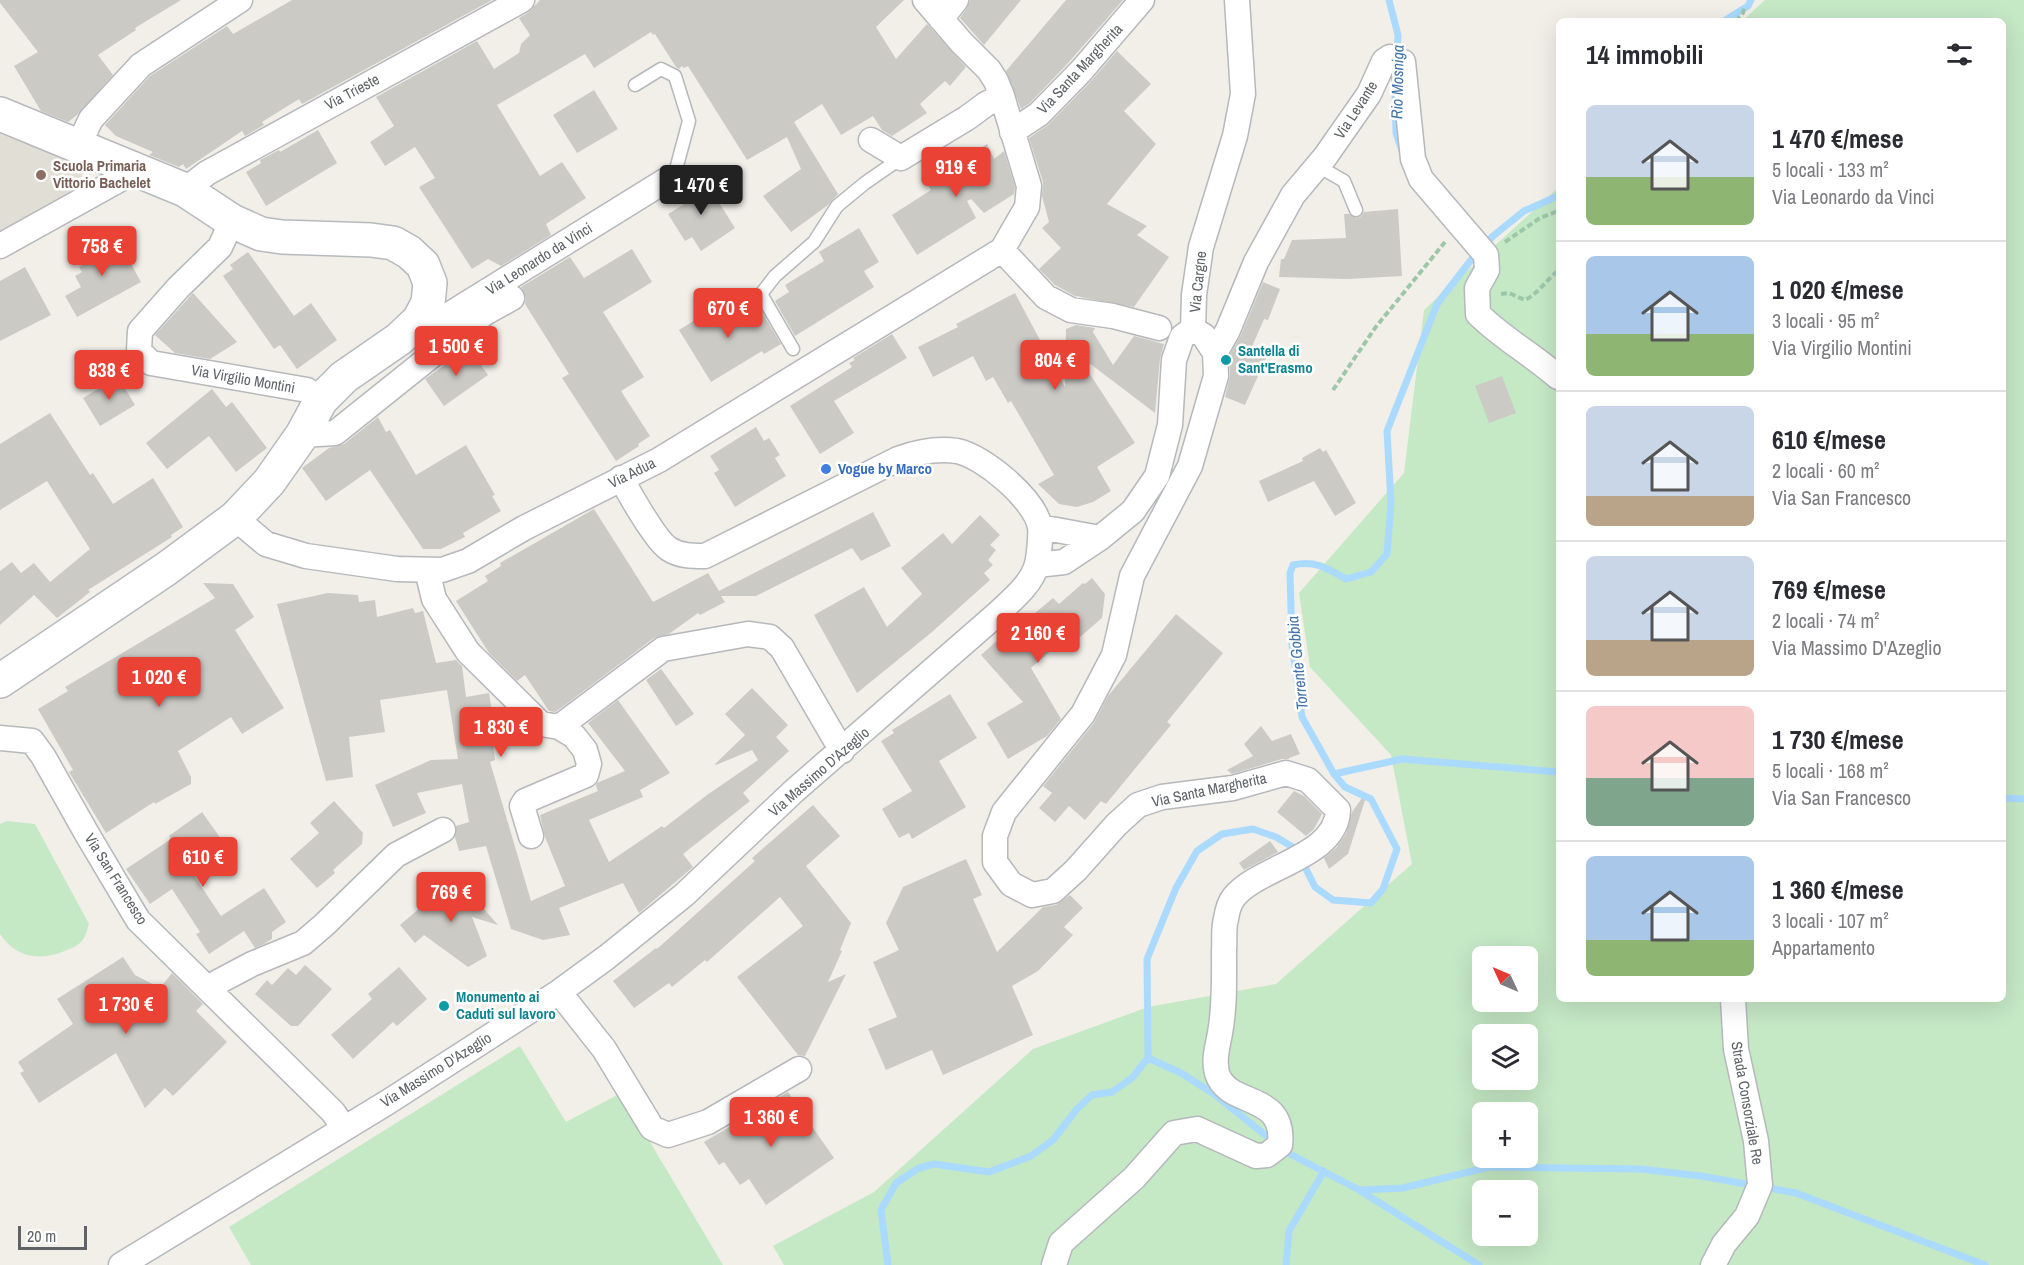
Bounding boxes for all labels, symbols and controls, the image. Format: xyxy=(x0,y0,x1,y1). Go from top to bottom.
street label: Via Santa Margherita xyxy=(1032,19,1127,119)
text: 14 immobili xyxy=(1586,37,1703,72)
icon: filters xyxy=(1943,38,1976,71)
water label: Rio Mosniga xyxy=(1385,45,1409,119)
street label: Via Trieste xyxy=(321,68,383,115)
street label: Via Levante xyxy=(1329,76,1382,143)
text: 1 470 €/mese xyxy=(1772,121,1904,156)
icon: home xyxy=(1634,129,1706,201)
pin: 919 € xyxy=(914,147,998,198)
text: 919 € xyxy=(935,153,977,180)
place label: Scuola Primaria Vittorio Bachelet xyxy=(53,155,151,193)
text: 5 locali · 133 m² xyxy=(1772,156,1889,183)
pin: 1 470 € xyxy=(646,165,756,216)
marker: Scuola Primaria Vittorio Bachelet xyxy=(34,168,48,182)
text: 1 470 € xyxy=(674,171,728,198)
text: Via Leonardo da Vinci xyxy=(1772,183,1935,210)
street label: Via Leonardo da Vinci xyxy=(481,217,596,300)
pin: 758 € xyxy=(60,226,144,277)
text: 758 € xyxy=(81,232,123,259)
street label: Via Cargne xyxy=(1184,250,1211,314)
text: 1 020 €/mese xyxy=(1772,272,1904,307)
icon: home xyxy=(1634,280,1706,352)
pin: 670 € xyxy=(686,288,770,339)
text: 670 € xyxy=(707,294,749,321)
text: 3 locali · 95 m² xyxy=(1772,307,1880,334)
pin: 1 500 € xyxy=(401,326,511,377)
text: 1 500 € xyxy=(429,332,483,359)
text: Via Virgilio Montini xyxy=(1772,334,1912,361)
pin: 804 € xyxy=(1013,340,1097,391)
place label: Santella di Sant'Erasmo xyxy=(1238,340,1313,378)
text: 804 € xyxy=(1034,346,1076,373)
pin: 838 € xyxy=(67,350,151,401)
marker: Santella di Sant'Erasmo xyxy=(1219,353,1233,367)
text: 838 € xyxy=(88,356,130,383)
street label: Via Virgilio Montini xyxy=(190,359,297,398)
text: 610 €/mese xyxy=(1772,422,1886,457)
icon: home xyxy=(1634,430,1706,502)
street label: Via Adua xyxy=(605,452,659,493)
text: 2 locali · 60 m² xyxy=(1772,457,1880,484)
place label: Vogue by Marco xyxy=(838,458,932,479)
marker: Vogue by Marco xyxy=(819,462,833,476)
text: Via San Francesco xyxy=(1772,484,1911,511)
text: 769 €/mese xyxy=(1772,572,1886,607)
icon: home xyxy=(1634,580,1706,652)
text: 2 locali · 74 m² xyxy=(1772,607,1880,634)
pin: 2 160 € xyxy=(983,613,1093,664)
water label: Torrente Gobbia xyxy=(1281,615,1313,711)
text: 2 160 € xyxy=(1011,619,1065,646)
text: Via Massimo D'Azeglio xyxy=(1772,634,1942,661)
pin: 1 020 € xyxy=(104,657,214,708)
text: 1 020 € xyxy=(132,663,186,690)
pin: 1 830 € xyxy=(446,707,556,758)
text: 1 830 € xyxy=(474,713,528,740)
street label: Via Massimo D'Azeglio xyxy=(764,722,874,821)
text: 1 730 €/mese xyxy=(1772,722,1904,757)
icon: home xyxy=(1634,730,1706,802)
text: 5 locali · 168 m² xyxy=(1772,757,1889,784)
street label: Via Santa Margherita xyxy=(1150,767,1268,812)
text: Via San Francesco xyxy=(1772,784,1911,811)
street label: Via San Francesco xyxy=(80,829,153,929)
pin: 610 € xyxy=(161,837,245,888)
text: 610 € xyxy=(182,843,224,870)
pin: 769 € xyxy=(409,872,493,923)
text: 1 360 €/mese xyxy=(1772,872,1904,907)
text: 769 € xyxy=(430,878,472,905)
icon: home xyxy=(1634,880,1706,952)
text: 3 locali · 107 m² xyxy=(1772,907,1889,934)
text: Appartamento xyxy=(1772,934,1875,961)
north arrow xyxy=(1472,946,1538,1012)
map controls xyxy=(1472,946,1538,1246)
pin: 1 730 € xyxy=(71,984,181,1035)
place label: Monumento ai Caduti sul lavoro xyxy=(456,986,556,1024)
text: 1 730 € xyxy=(99,990,153,1017)
marker: Monumento ai Caduti sul lavoro xyxy=(437,999,451,1013)
button: layers xyxy=(1472,1024,1538,1090)
street label: Via Massimo D'Azeglio xyxy=(376,1027,495,1112)
street label: Strada Consorziale Re xyxy=(1726,1040,1769,1166)
pin: 1 360 € xyxy=(716,1097,826,1148)
button: + xyxy=(1472,1102,1538,1168)
text: 1 360 € xyxy=(744,1103,798,1130)
button: − xyxy=(1472,1180,1538,1246)
scale bar xyxy=(18,1223,87,1250)
text: 20 m xyxy=(27,1225,56,1247)

